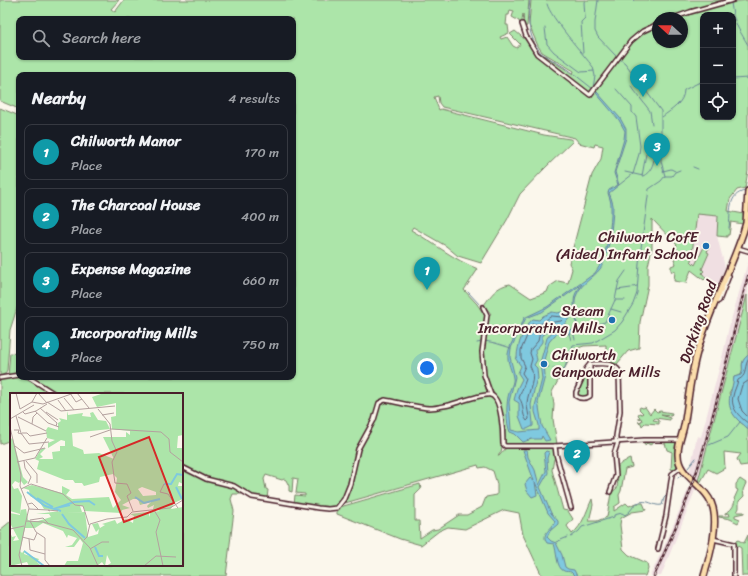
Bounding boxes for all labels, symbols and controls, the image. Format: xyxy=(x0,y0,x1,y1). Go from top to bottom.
north arrow xyxy=(652,12,688,48)
map controls xyxy=(700,12,736,120)
button: + xyxy=(700,12,736,48)
search box xyxy=(16,16,296,60)
text: Search here xyxy=(62,25,141,51)
icon: search xyxy=(30,27,52,49)
button: − xyxy=(700,48,736,84)
pin: 4 xyxy=(630,64,656,97)
text: Nearby xyxy=(32,83,86,113)
button: locate xyxy=(700,84,736,120)
text: 4 results xyxy=(228,87,280,110)
text: Chilworth Manor xyxy=(71,128,181,154)
pin: 3 xyxy=(644,133,670,166)
text: 1 xyxy=(43,141,49,164)
text: 170 m xyxy=(244,141,279,164)
text: Place xyxy=(71,154,102,177)
text: The Charcoal House xyxy=(71,192,200,218)
text: 2 xyxy=(42,205,50,228)
text: 400 m xyxy=(241,205,279,228)
text: Place xyxy=(71,218,102,241)
place label: Chilworth CofE (Aided) Infant School xyxy=(555,224,700,267)
marker: Chilworth CofE (Aided) Infant School xyxy=(701,241,711,251)
text: Expense Magazine xyxy=(71,256,191,282)
pin: 1 xyxy=(414,257,440,290)
text: 3 xyxy=(42,269,50,292)
text: 660 m xyxy=(243,269,279,292)
street label: Dorking Road xyxy=(672,276,725,367)
text: Place xyxy=(71,282,102,305)
place label: Steam Incorporating Mills xyxy=(477,298,604,341)
marker: Steam Incorporating Mills xyxy=(607,315,617,325)
text: Incorporating Mills xyxy=(71,320,197,346)
text: 4 xyxy=(42,333,50,356)
text: 750 m xyxy=(242,333,279,356)
place label: Chilworth Gunpowder Mills xyxy=(552,342,660,385)
text: Place xyxy=(71,346,102,369)
your location xyxy=(417,358,437,378)
marker: Chilworth Gunpowder Mills xyxy=(539,359,549,369)
inset map xyxy=(10,393,183,566)
pin: 2 xyxy=(564,440,590,473)

